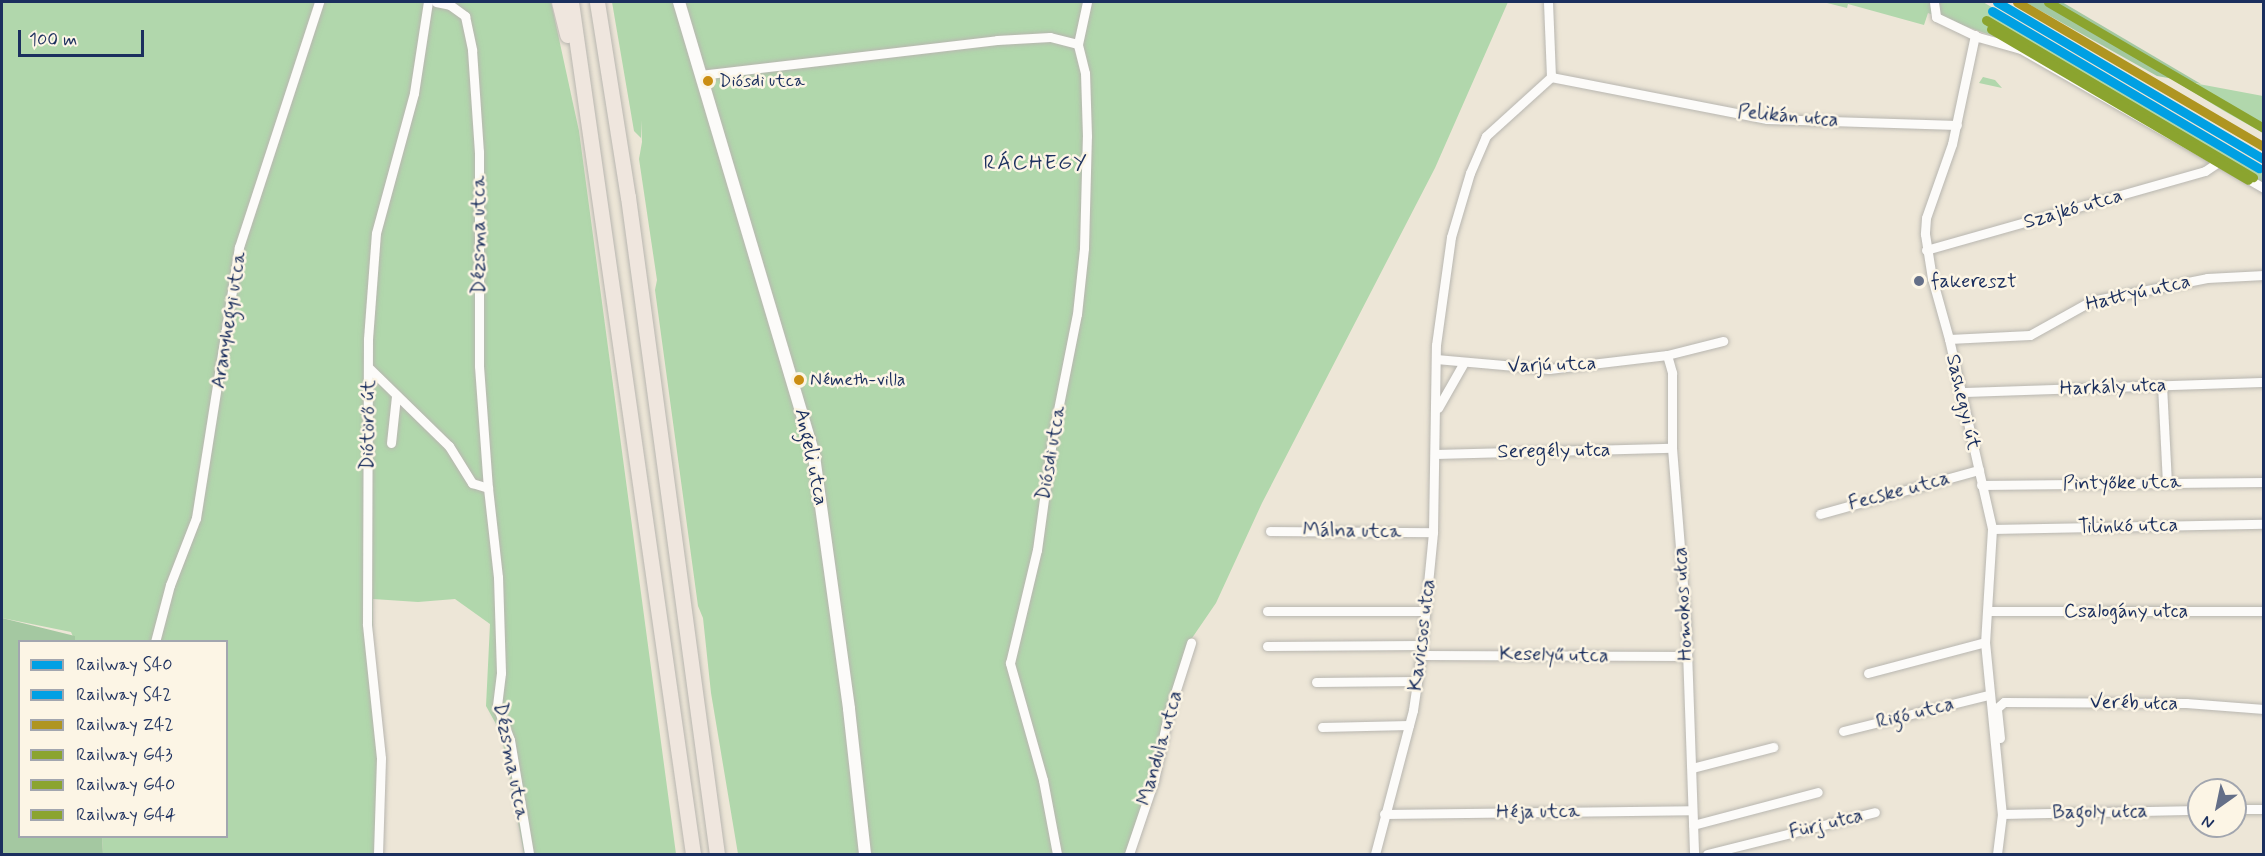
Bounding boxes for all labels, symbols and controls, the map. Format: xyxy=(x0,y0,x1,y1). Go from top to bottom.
scale bar xyxy=(21,18,147,56)
text: 100 m xyxy=(29,28,77,52)
place label: Diósdi utca xyxy=(719,70,805,92)
marker: Diósdi utca xyxy=(702,75,714,87)
street label: Pelikán utca xyxy=(1734,99,1842,133)
district label: RÁCHEGY xyxy=(984,150,1088,176)
street label: Dézsma utca xyxy=(467,176,491,294)
street label: Szajkó utca xyxy=(2021,183,2125,235)
street label: Aranyhegyi utca xyxy=(206,250,252,390)
place label: fakereszt xyxy=(1931,269,2017,293)
street label: Hattyú utca xyxy=(2083,269,2193,317)
marker: fakereszt xyxy=(1912,274,1926,288)
street label: Varjú utca xyxy=(1507,351,1597,379)
street label: Sashegyi út xyxy=(1940,352,1986,452)
place label: Németh-villa xyxy=(810,369,906,391)
street label: Harkály utca xyxy=(2057,373,2169,401)
marker: Németh-villa xyxy=(793,374,805,386)
street label: Diótörő út xyxy=(355,380,381,470)
street label: Diósdi utca xyxy=(1031,404,1071,502)
street label: Angeli utca xyxy=(789,406,833,508)
street label: Seregély utca xyxy=(1495,438,1613,464)
street label: Fecske utca xyxy=(1847,466,1951,516)
street label: Pintyőke utca xyxy=(2062,470,2182,496)
street label: Tilinkó utca xyxy=(2078,513,2178,539)
street label: Málna utca xyxy=(1302,518,1402,544)
street label: Homokos utca xyxy=(1668,544,1698,664)
street label: Kavicsos utca xyxy=(1403,575,1441,695)
street label: Csalogány utca xyxy=(2061,599,2191,623)
legend xyxy=(18,640,228,838)
street label: Keselyű utca xyxy=(1499,642,1609,668)
text: Railway S40 xyxy=(76,653,173,677)
text: Railway S42 xyxy=(76,683,172,707)
street label: Mandula utca xyxy=(1132,688,1188,808)
street label: Veréb utca xyxy=(2087,690,2181,716)
street label: Rigó utca xyxy=(1874,692,1956,734)
street label: Dézsma utca xyxy=(488,701,534,821)
text: Railway Z42 xyxy=(76,713,174,737)
text: Railway G43 xyxy=(76,743,173,767)
text: Railway G40 xyxy=(76,773,175,797)
north arrow xyxy=(2187,778,2247,838)
street label: Héja utca xyxy=(1496,799,1580,825)
street label: Bagoly utca xyxy=(2050,799,2150,825)
text: Railway G44 xyxy=(76,803,176,827)
street label: Fürj utca xyxy=(1784,803,1868,845)
text: N xyxy=(2198,810,2218,834)

